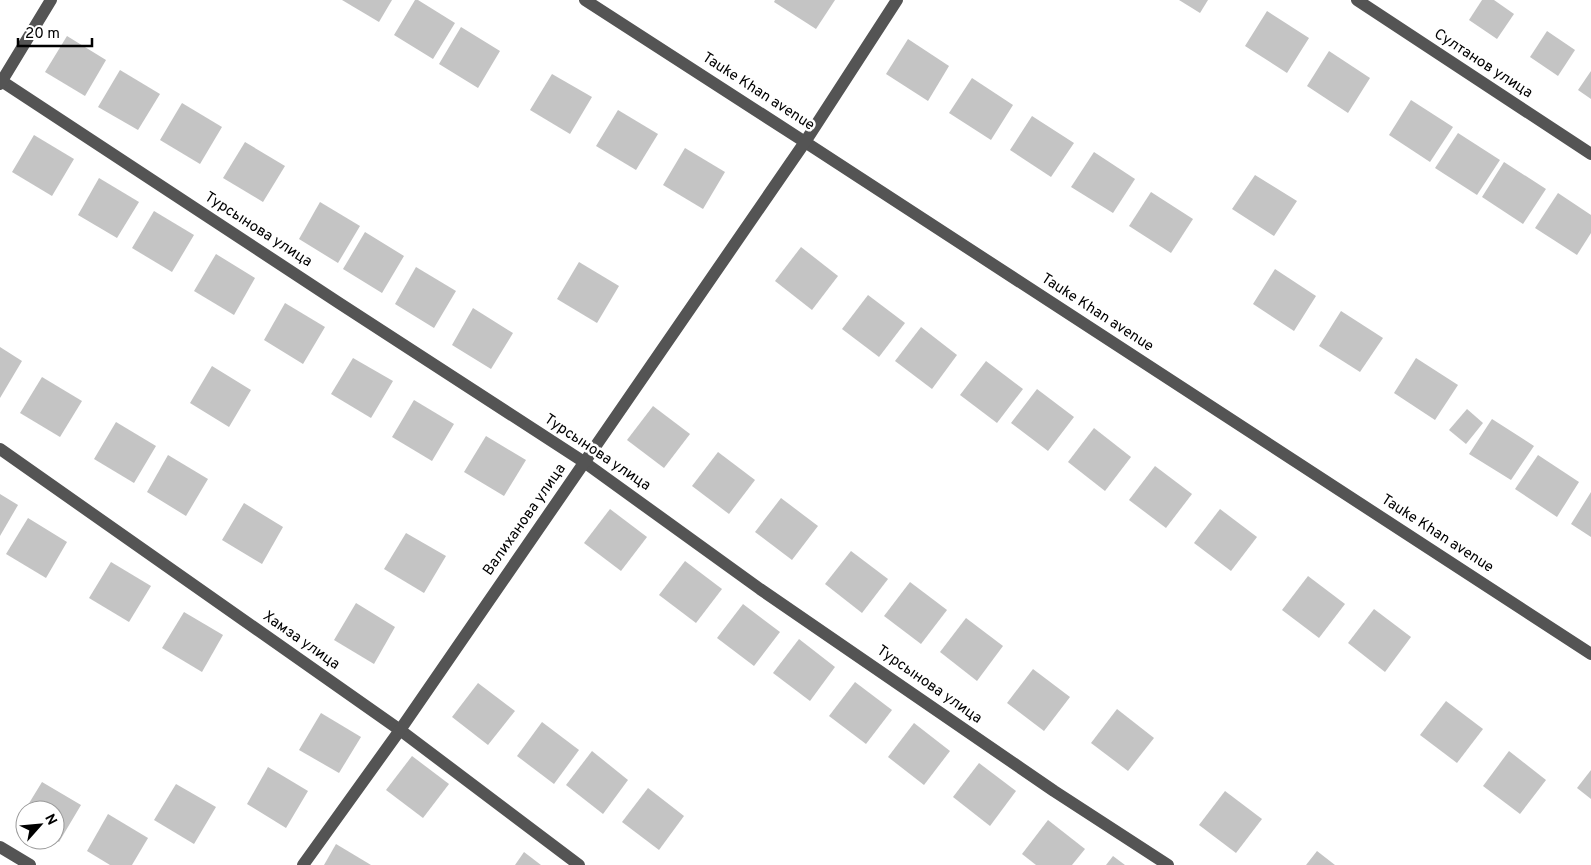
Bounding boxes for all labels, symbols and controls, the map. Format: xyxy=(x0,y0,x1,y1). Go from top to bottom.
scale bar xyxy=(18,15,91,47)
text: 20 m xyxy=(25,25,60,44)
street label: Султанов улица xyxy=(1430,25,1536,103)
street label: Tauke Khan avenue xyxy=(698,49,818,135)
street label: Турсынова улица xyxy=(201,188,315,272)
street label: Tauke Khan avenue xyxy=(1037,270,1157,356)
street label: Турсынова улица xyxy=(540,410,654,496)
street label: Валиханова улица xyxy=(479,460,571,580)
street label: Tauke Khan avenue xyxy=(1377,491,1497,577)
street label: Хамза улица xyxy=(259,607,343,675)
street label: Турсынова улица xyxy=(873,641,985,729)
north arrow xyxy=(15,800,65,850)
text: N xyxy=(40,811,60,828)

